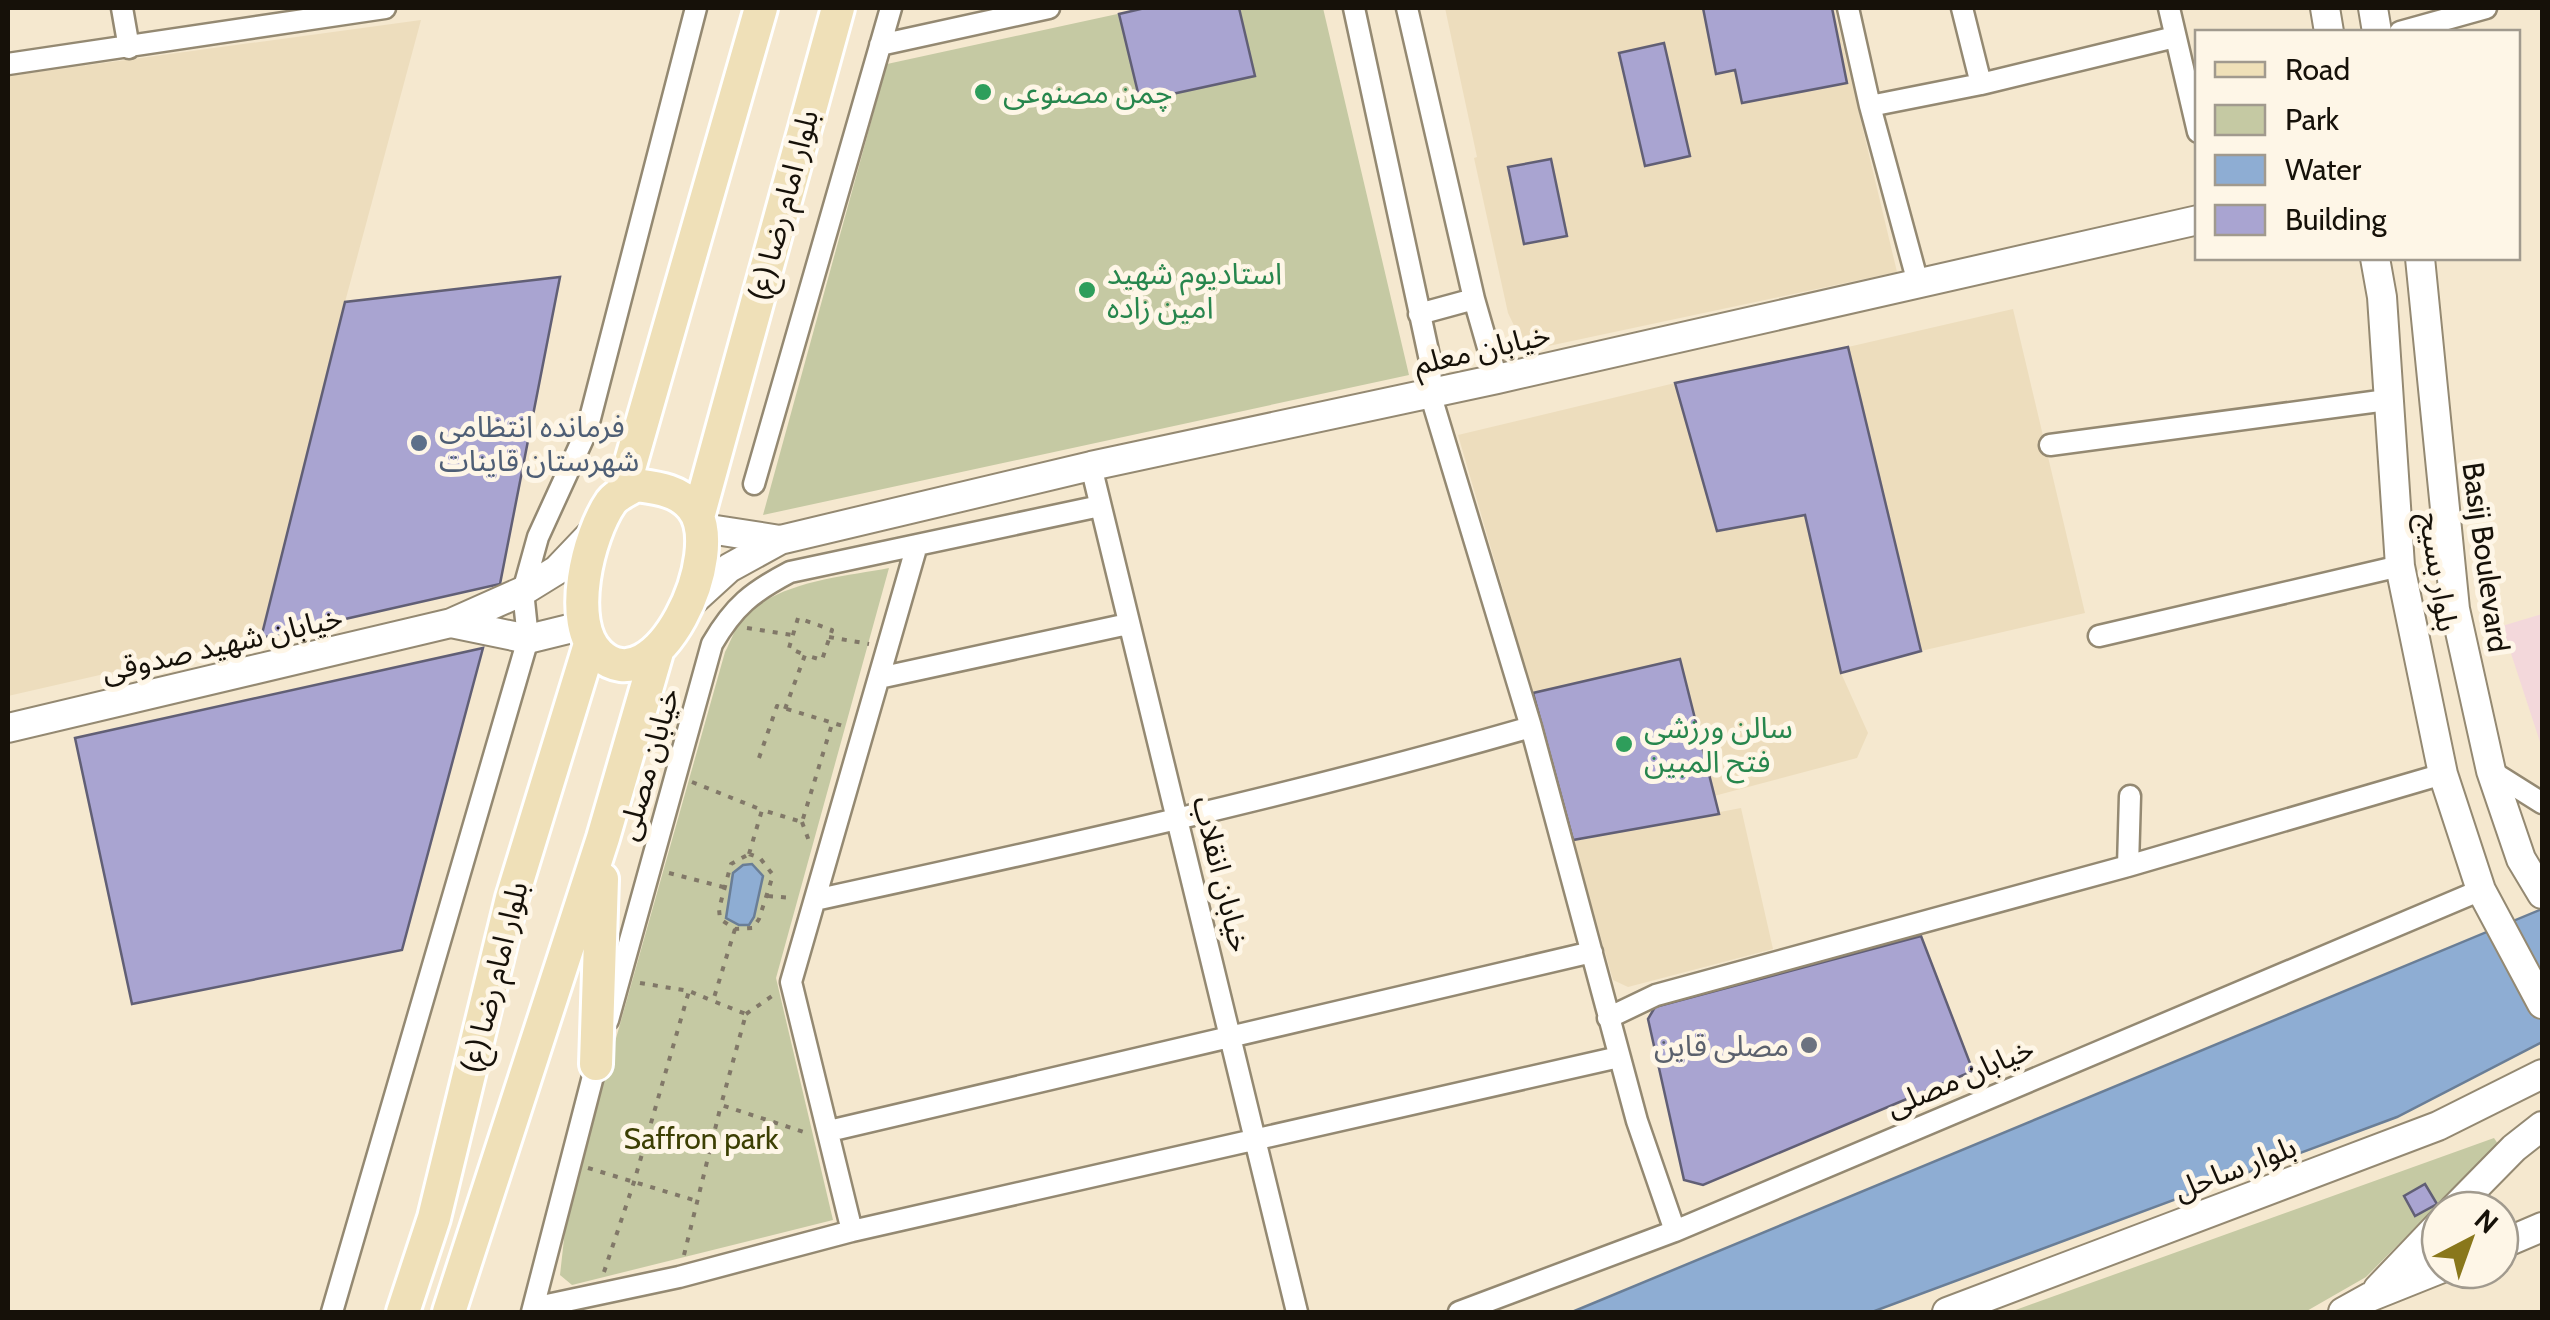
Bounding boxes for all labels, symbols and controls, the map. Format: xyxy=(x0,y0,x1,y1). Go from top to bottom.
legend xyxy=(2195,30,2520,260)
text: Road xyxy=(2285,51,2350,88)
place label: چمن مصنوعی xyxy=(1003,74,1173,112)
marker: چمن مصنوعی xyxy=(972,81,994,103)
text: Park xyxy=(2285,101,2340,138)
street label: بلوار امام رضا (ع) xyxy=(740,106,830,305)
text: Water xyxy=(2285,151,2362,188)
text: Building xyxy=(2285,201,2388,238)
place label: استادیوم شهید امین زاده xyxy=(1107,255,1282,326)
marker: استادیوم شهید امین زاده xyxy=(1076,279,1098,301)
street label: خیابان معلم xyxy=(1410,315,1555,388)
place label: فرمانده انتظامی شهرستان قاینات xyxy=(439,408,639,479)
marker: فرمانده انتظامی شهرستان قاینات xyxy=(408,432,430,454)
street label: Basij Boulevard xyxy=(2454,460,2518,654)
street label: بلوار بسیج xyxy=(2407,510,2467,635)
street label: خیابان شهید صدوقی xyxy=(98,598,346,690)
street label: خیابان مصلی xyxy=(609,683,687,845)
place label: سالن ورزشی فتح المبین xyxy=(1644,709,1793,784)
marker: سالن ورزشی فتح المبین xyxy=(1613,733,1635,755)
street label: خیابان انقلاب xyxy=(1185,792,1259,956)
street label: بلوار امام رضا (ع) xyxy=(452,878,540,1077)
place label: مصلی قاین xyxy=(1654,1027,1789,1064)
street label: خیابان مصلی xyxy=(1881,1029,2039,1125)
marker: مصلی قاین xyxy=(1798,1034,1820,1056)
park label: Saffron park xyxy=(624,1120,779,1157)
street label: بلوار ساحل xyxy=(2169,1128,2301,1208)
north arrow xyxy=(2420,1190,2520,1290)
text: N xyxy=(2468,1202,2505,1240)

